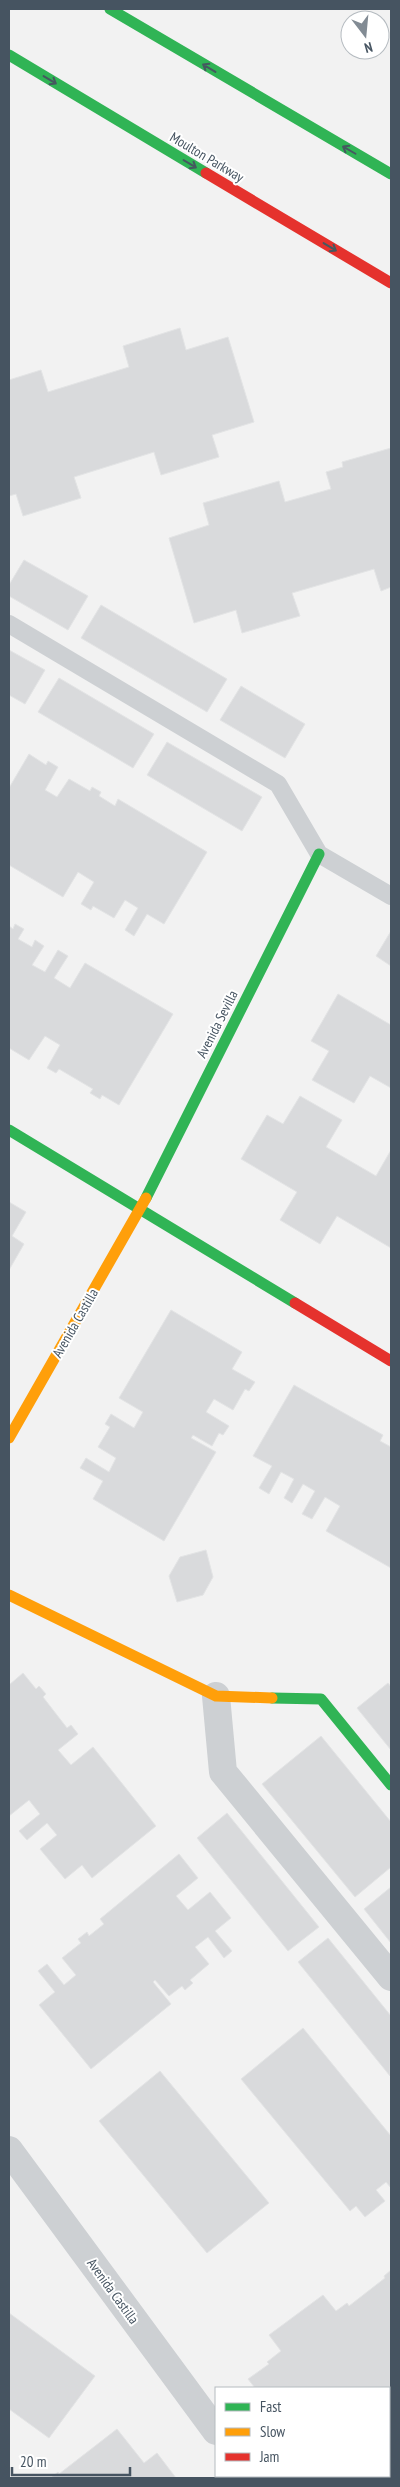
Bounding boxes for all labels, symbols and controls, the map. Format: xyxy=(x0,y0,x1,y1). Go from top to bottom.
north arrow xyxy=(340,10,390,60)
text: N xyxy=(362,38,375,57)
one-way arrow xyxy=(202,62,216,72)
one-way arrow xyxy=(43,76,57,86)
street label: Moulton Parkway xyxy=(167,128,248,186)
one-way arrow xyxy=(343,144,357,154)
one-way arrow xyxy=(182,160,196,170)
one-way arrow xyxy=(322,242,336,252)
street label: Avenida Sevilla xyxy=(192,987,242,1061)
street label: Avenida Castilla xyxy=(48,1285,102,1361)
street label: Avenida Castilla xyxy=(83,2255,143,2327)
legend xyxy=(215,2387,390,2477)
text: Fast xyxy=(260,2397,281,2416)
text: Slow xyxy=(260,2422,285,2441)
scale bar xyxy=(12,2444,130,2476)
text: Jam xyxy=(259,2447,279,2466)
text: 20 m xyxy=(20,2452,46,2471)

